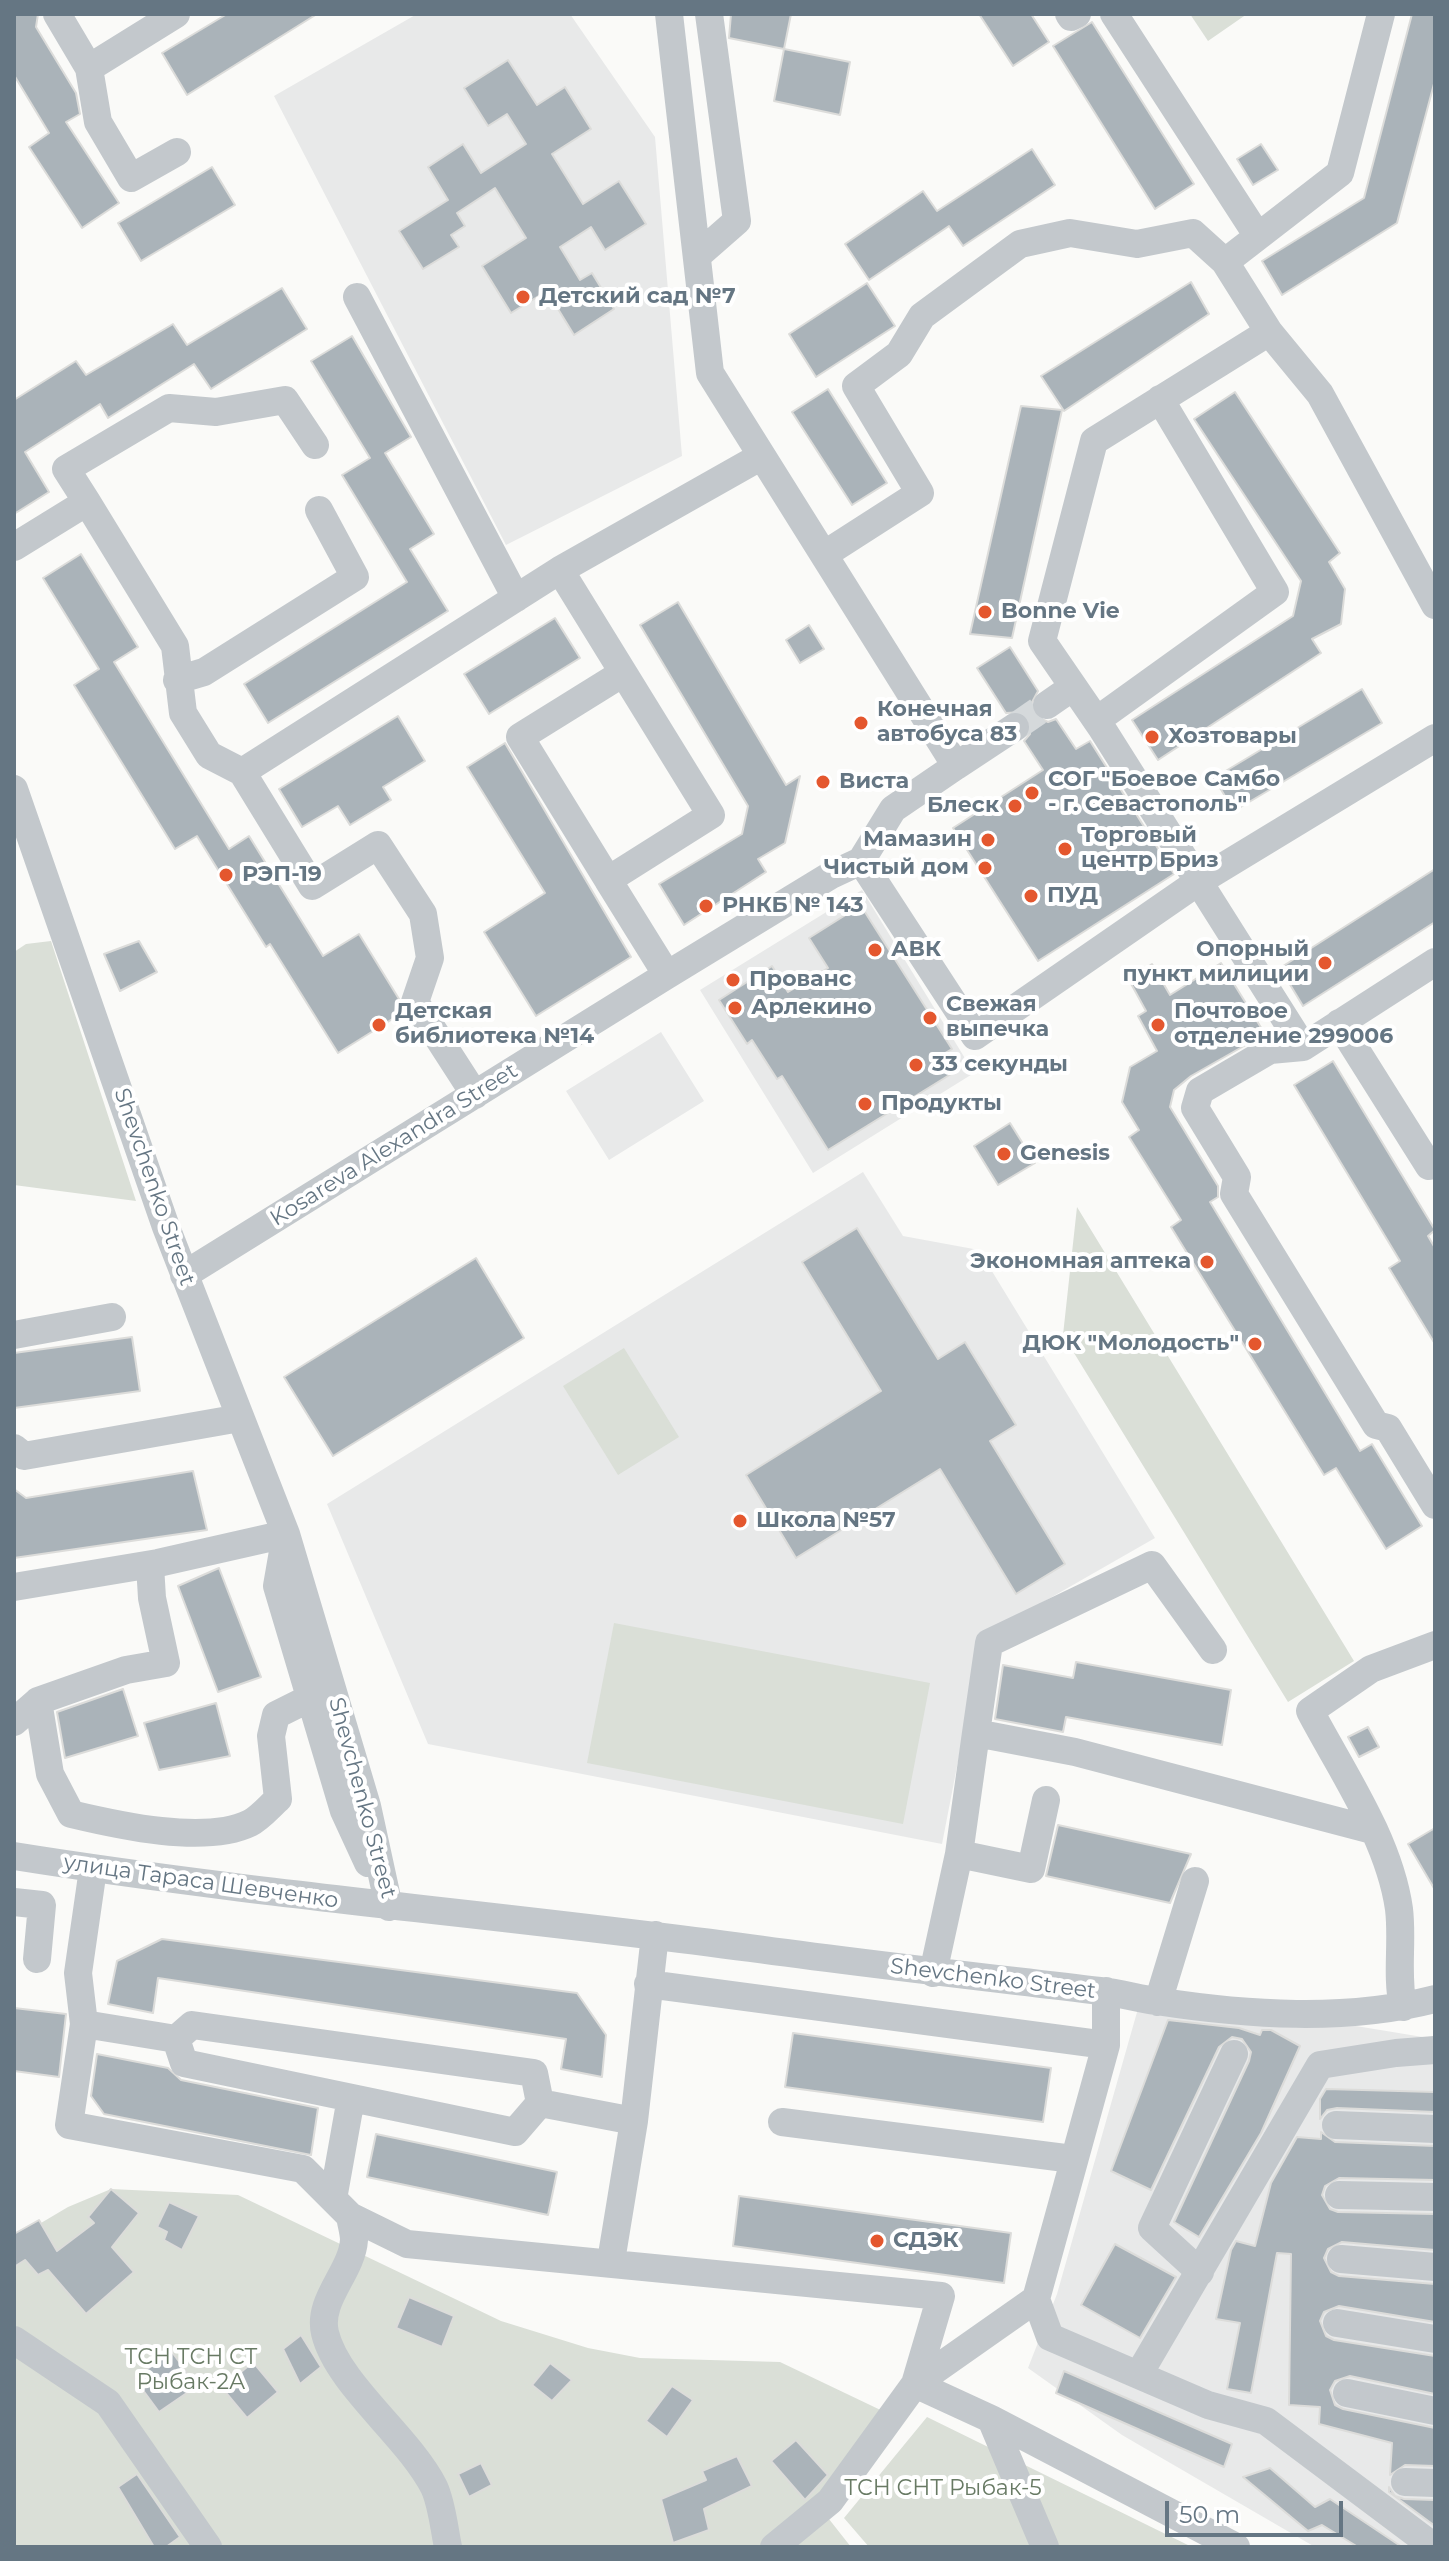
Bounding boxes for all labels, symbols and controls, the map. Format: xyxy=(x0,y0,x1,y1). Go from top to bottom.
place label: Детский сад №7 xyxy=(539,284,736,310)
marker: Детский сад №7 xyxy=(514,288,532,306)
place label: Bonne Vie xyxy=(1001,599,1120,625)
marker: Bonne Vie xyxy=(976,603,994,621)
place label: Конечная автобуса 83 xyxy=(877,697,1017,748)
marker: Конечная автобуса 83 xyxy=(852,714,870,732)
place label: Хозтовары xyxy=(1168,724,1297,750)
marker: Хозтовары xyxy=(1143,728,1161,746)
place label: СОГ "Боевое Самбо - г. Севастополь" xyxy=(1048,767,1280,818)
place label: Виста xyxy=(839,769,909,795)
marker: Виста xyxy=(814,773,832,791)
marker: СОГ "Боевое Самбо - г. Севастополь" xyxy=(1023,784,1041,802)
place label: Блеск xyxy=(927,793,999,819)
marker: Блеск xyxy=(1006,797,1024,815)
place label: Торговый центр Бриз xyxy=(1081,823,1219,874)
place label: Мамазин xyxy=(863,827,972,853)
marker: Мамазин xyxy=(979,831,997,849)
marker: Торговый центр Бриз xyxy=(1056,840,1074,858)
place label: Чистый дом xyxy=(824,855,969,881)
marker: Чистый дом xyxy=(976,859,994,877)
place label: РЭП-19 xyxy=(242,862,322,888)
marker: РЭП-19 xyxy=(217,866,235,884)
place label: ПУД xyxy=(1047,883,1098,909)
marker: ПУД xyxy=(1022,887,1040,905)
place label: РНКБ № 143 xyxy=(722,893,864,919)
marker: РНКБ № 143 xyxy=(697,897,715,915)
place label: АВК xyxy=(891,937,941,963)
place label: Опорный пункт милиции xyxy=(1123,937,1309,988)
marker: АВК xyxy=(866,941,884,959)
marker: Опорный пункт милиции xyxy=(1316,954,1334,972)
place label: Прованс xyxy=(749,967,852,993)
marker: Прованс xyxy=(724,971,742,989)
place label: Свежая выпечка xyxy=(946,992,1049,1044)
place label: Арлекино xyxy=(751,995,872,1021)
place label: Детская библиотека №14 xyxy=(395,999,594,1050)
marker: Арлекино xyxy=(726,999,744,1017)
place label: Почтовое отделение 299006 xyxy=(1174,999,1393,1050)
marker: Свежая выпечка xyxy=(921,1009,939,1027)
marker: Детская библиотека №14 xyxy=(370,1016,388,1034)
marker: Почтовое отделение 299006 xyxy=(1149,1016,1167,1034)
place label: 33 секунды xyxy=(932,1052,1068,1078)
marker: 33 секунды xyxy=(907,1056,925,1074)
street label: Kosareva Alexandra Street xyxy=(265,1058,523,1232)
street label: Shevchenko Street xyxy=(108,1085,200,1289)
place label: Продукты xyxy=(881,1091,1002,1117)
marker: Продукты xyxy=(856,1095,874,1113)
place label: Genesis xyxy=(1020,1141,1110,1167)
marker: Genesis xyxy=(995,1145,1013,1163)
place label: Экономная аптека xyxy=(970,1249,1191,1275)
marker: Экономная аптека xyxy=(1198,1253,1216,1271)
place label: ДЮК "Молодость" xyxy=(1022,1331,1239,1357)
marker: ДЮК "Молодость" xyxy=(1246,1335,1264,1353)
place label: Школа №57 xyxy=(756,1508,896,1534)
marker: Школа №57 xyxy=(731,1512,749,1530)
street label: Shevchenko Street xyxy=(322,1695,402,1901)
street label: улица Тараса Шевченко xyxy=(62,1850,340,1914)
street label: Shevchenko Street xyxy=(889,1953,1097,2005)
place label: СДЭК xyxy=(893,2228,959,2254)
marker: СДЭК xyxy=(868,2232,886,2250)
park label: ТСН ТСН СТ Рыбак-2А xyxy=(125,2345,257,2396)
park label: ТСН СНТ Рыбак-5 xyxy=(844,2476,1042,2502)
scale bar xyxy=(1169,2485,1347,2535)
text: 50 m xyxy=(1179,2500,1240,2529)

